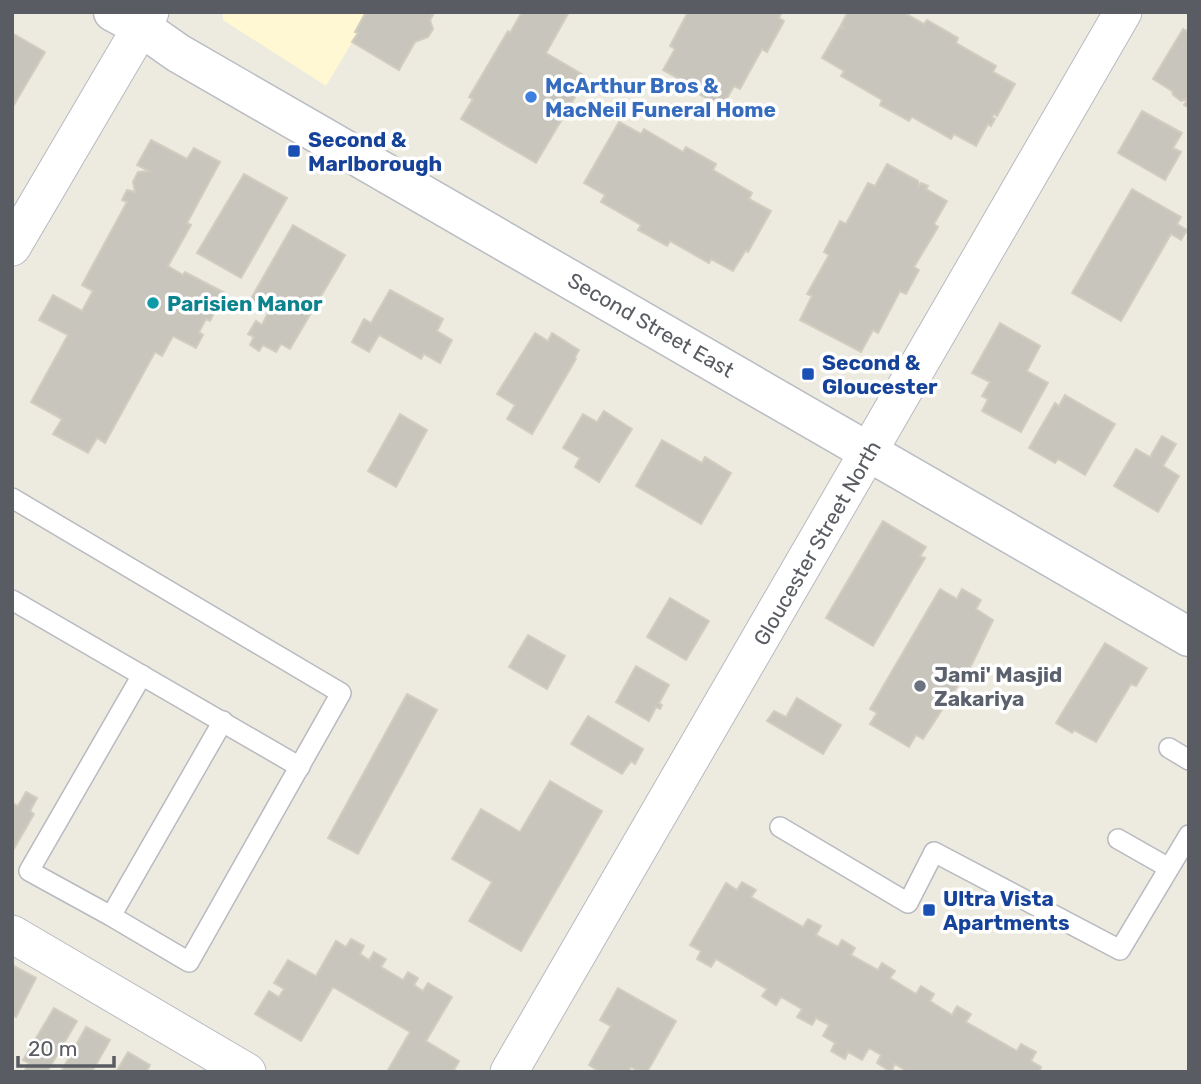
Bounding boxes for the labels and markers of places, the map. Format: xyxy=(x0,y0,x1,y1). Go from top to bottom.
place label: McArthur Bros & MacNeil Funeral Home xyxy=(545,73,776,122)
marker: McArthur Bros & MacNeil Funeral Home xyxy=(523,89,539,105)
place label: Second & Marlborough xyxy=(308,127,442,176)
marker: Second & Marlborough xyxy=(286,143,302,159)
place label: Parisien Manor xyxy=(167,291,323,316)
marker: Parisien Manor xyxy=(145,295,161,311)
place label: Second & Gloucester xyxy=(822,350,938,399)
marker: Second & Gloucester xyxy=(800,366,816,382)
place label: Jami' Masjid Zakariya xyxy=(934,662,1062,711)
marker: Jami' Masjid Zakariya xyxy=(912,678,928,694)
place label: Ultra Vista Apartments xyxy=(943,886,1070,935)
marker: Ultra Vista Apartments xyxy=(921,902,937,918)

